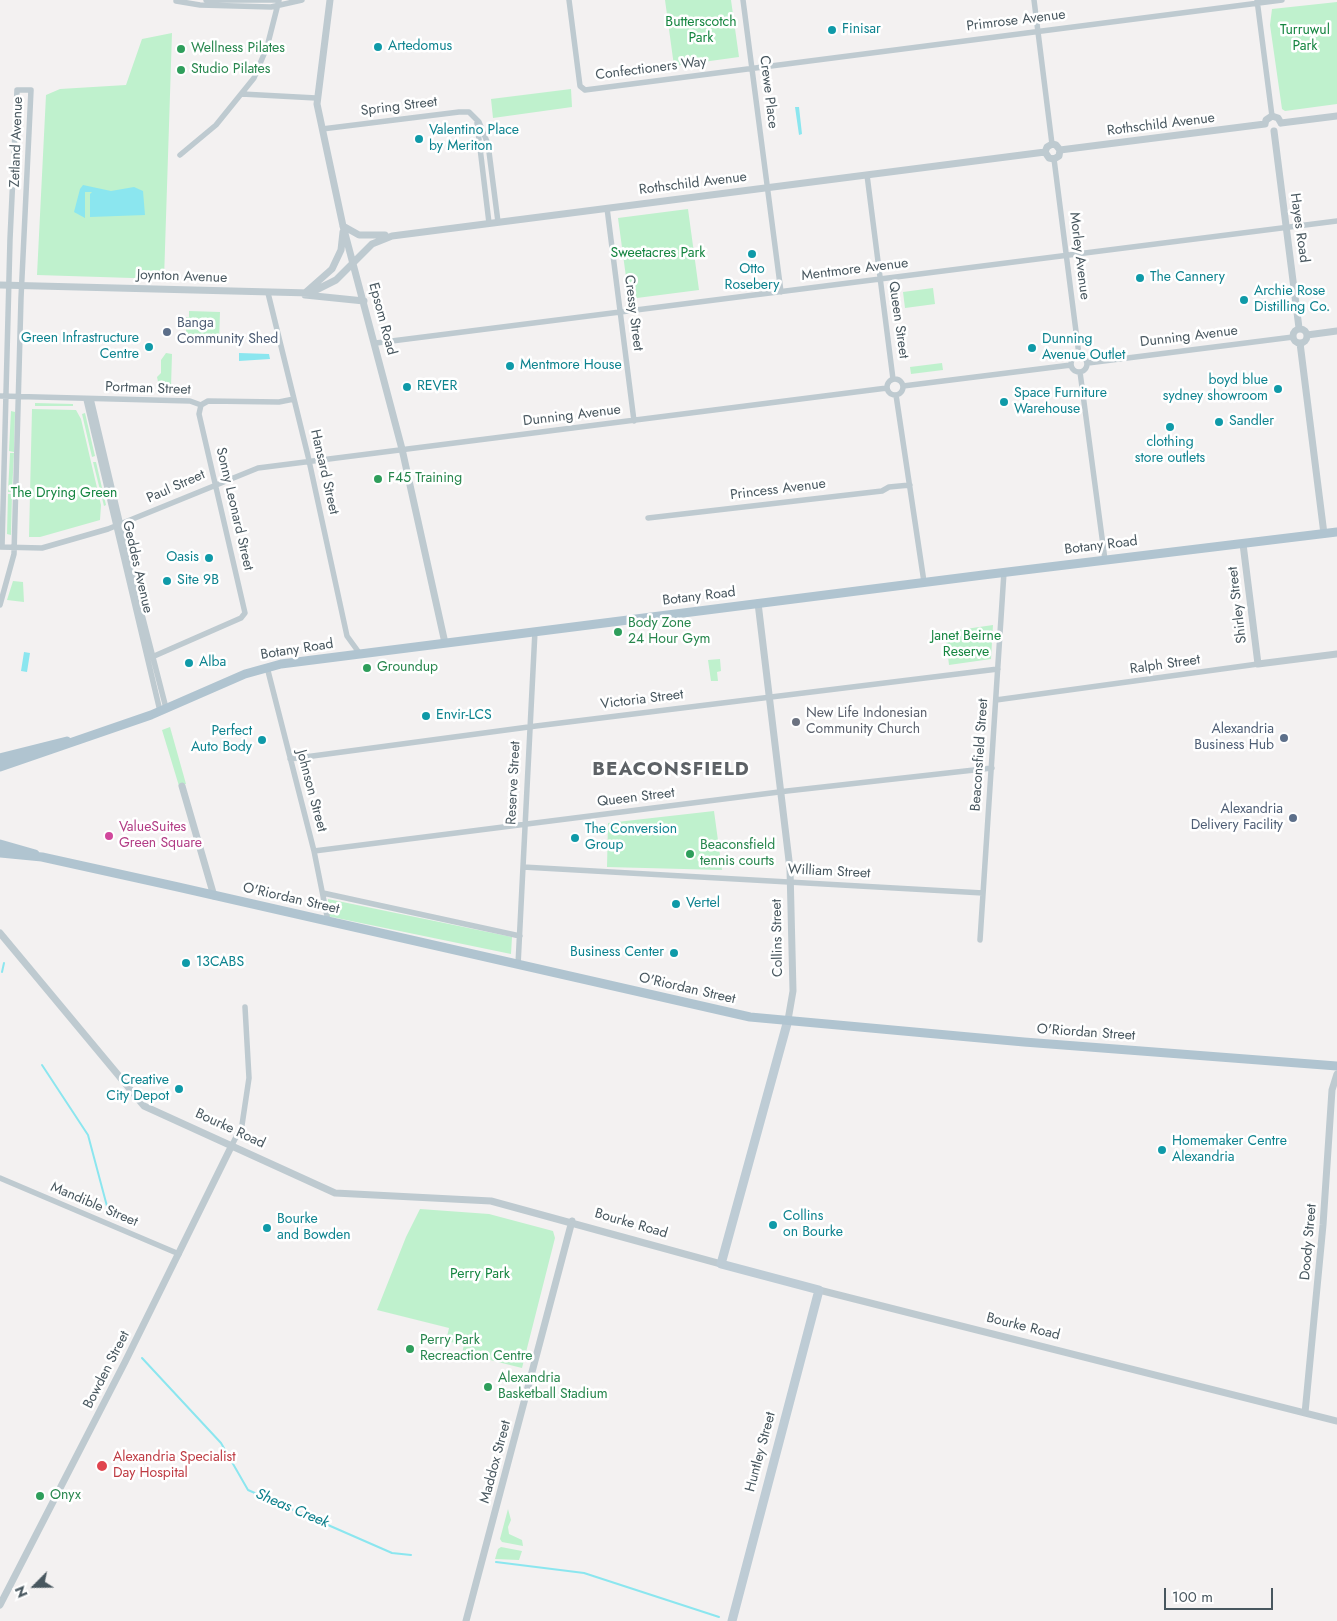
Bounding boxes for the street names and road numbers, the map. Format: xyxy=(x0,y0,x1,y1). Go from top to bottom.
street label: Primrose Avenue xyxy=(966,7,1066,35)
street label: Confectioners Way xyxy=(595,54,707,84)
street label: Crewe Place xyxy=(755,55,781,129)
street label: Spring Street xyxy=(360,94,438,120)
street label: Zetland Avenue xyxy=(7,96,27,188)
street label: Rothschild Avenue xyxy=(1106,110,1216,140)
street label: Rothschild Avenue xyxy=(638,169,748,199)
street label: Hayes Road xyxy=(1286,192,1312,264)
street label: Morley Avenue xyxy=(1065,211,1093,301)
street label: Mentmore Avenue xyxy=(801,255,909,285)
street label: Joynton Avenue xyxy=(137,267,227,287)
street label: Cressy Street xyxy=(620,274,646,352)
street label: Queen Street xyxy=(884,280,912,360)
street label: Epsom Road xyxy=(364,281,400,357)
street label: Dunning Avenue xyxy=(1139,323,1239,351)
street label: Portman Street xyxy=(105,379,191,399)
street label: Dunning Avenue xyxy=(522,402,622,430)
street label: Hansard Street xyxy=(306,428,342,516)
street label: Sonny Leonard Street xyxy=(212,446,256,572)
street label: Paul Street xyxy=(144,467,208,507)
street label: Princess Avenue xyxy=(729,476,827,504)
street label: Geddes Avenue xyxy=(118,519,156,615)
street label: Botany Road xyxy=(1064,533,1138,559)
street label: Shirley Street xyxy=(1225,566,1251,644)
street label: Botany Road xyxy=(662,584,736,610)
street label: Botany Road xyxy=(259,636,335,664)
street label: Ralph Street xyxy=(1129,652,1201,678)
street label: Victoria Street xyxy=(600,687,684,713)
street label: Beaconsfield Street xyxy=(968,698,992,812)
street label: Reserve Street xyxy=(503,741,525,825)
street label: Johnson Street xyxy=(292,748,330,834)
street label: Queen Street xyxy=(596,785,676,811)
street label: William Street xyxy=(787,861,871,883)
street label: O'Riordan Street xyxy=(241,880,341,918)
street label: Collins Street xyxy=(769,899,787,977)
street label: O'Riordan Street xyxy=(637,970,737,1008)
street label: O'Riordan Street xyxy=(1036,1021,1136,1045)
street label: Bourke Road xyxy=(192,1106,268,1152)
street label: Mandible Street xyxy=(48,1179,140,1231)
street label: Doody Street xyxy=(1297,1203,1321,1281)
street label: Bourke Road xyxy=(593,1206,669,1242)
street label: Bourke Road xyxy=(985,1310,1061,1344)
street label: Bowden Street xyxy=(80,1328,134,1412)
street label: Huntley Street xyxy=(742,1410,780,1494)
street label: Maddox Street xyxy=(477,1419,515,1505)

